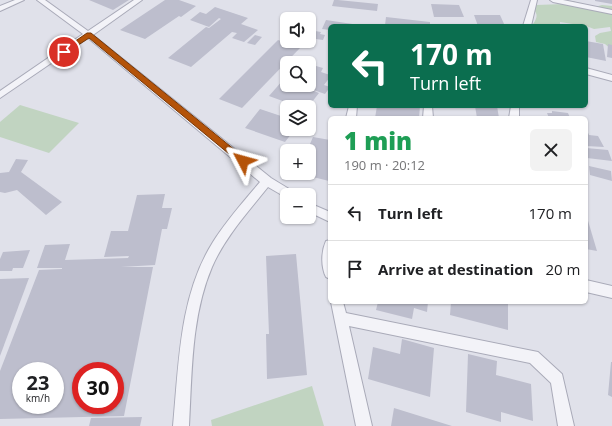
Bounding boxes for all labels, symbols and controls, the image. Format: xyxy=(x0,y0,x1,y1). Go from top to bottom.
map controls xyxy=(280,12,316,224)
button: sound xyxy=(280,12,316,48)
pin xyxy=(47,35,81,69)
text: 170 m xyxy=(410,35,493,73)
icon: left xyxy=(344,40,396,92)
icon: arrive xyxy=(53,41,75,63)
button: search xyxy=(280,56,316,92)
text: Turn left xyxy=(410,71,481,95)
button: layers xyxy=(280,100,316,136)
text: 1 min xyxy=(344,124,412,157)
button: close xyxy=(530,129,572,171)
position arrow xyxy=(222,140,264,182)
button: + xyxy=(280,144,316,180)
text: 190 m · 20:12 xyxy=(344,156,425,174)
button: − xyxy=(280,188,316,224)
icon: left xyxy=(344,202,366,224)
text: Turn left xyxy=(378,203,443,223)
text: 170 m xyxy=(528,203,572,223)
icon: arrive xyxy=(344,258,366,280)
text: Arrive at destination xyxy=(378,259,533,279)
text: 20 m xyxy=(545,259,580,279)
speed limit sign: 30 xyxy=(72,362,124,414)
text: 23 xyxy=(27,369,49,396)
text: km/h xyxy=(26,391,50,405)

